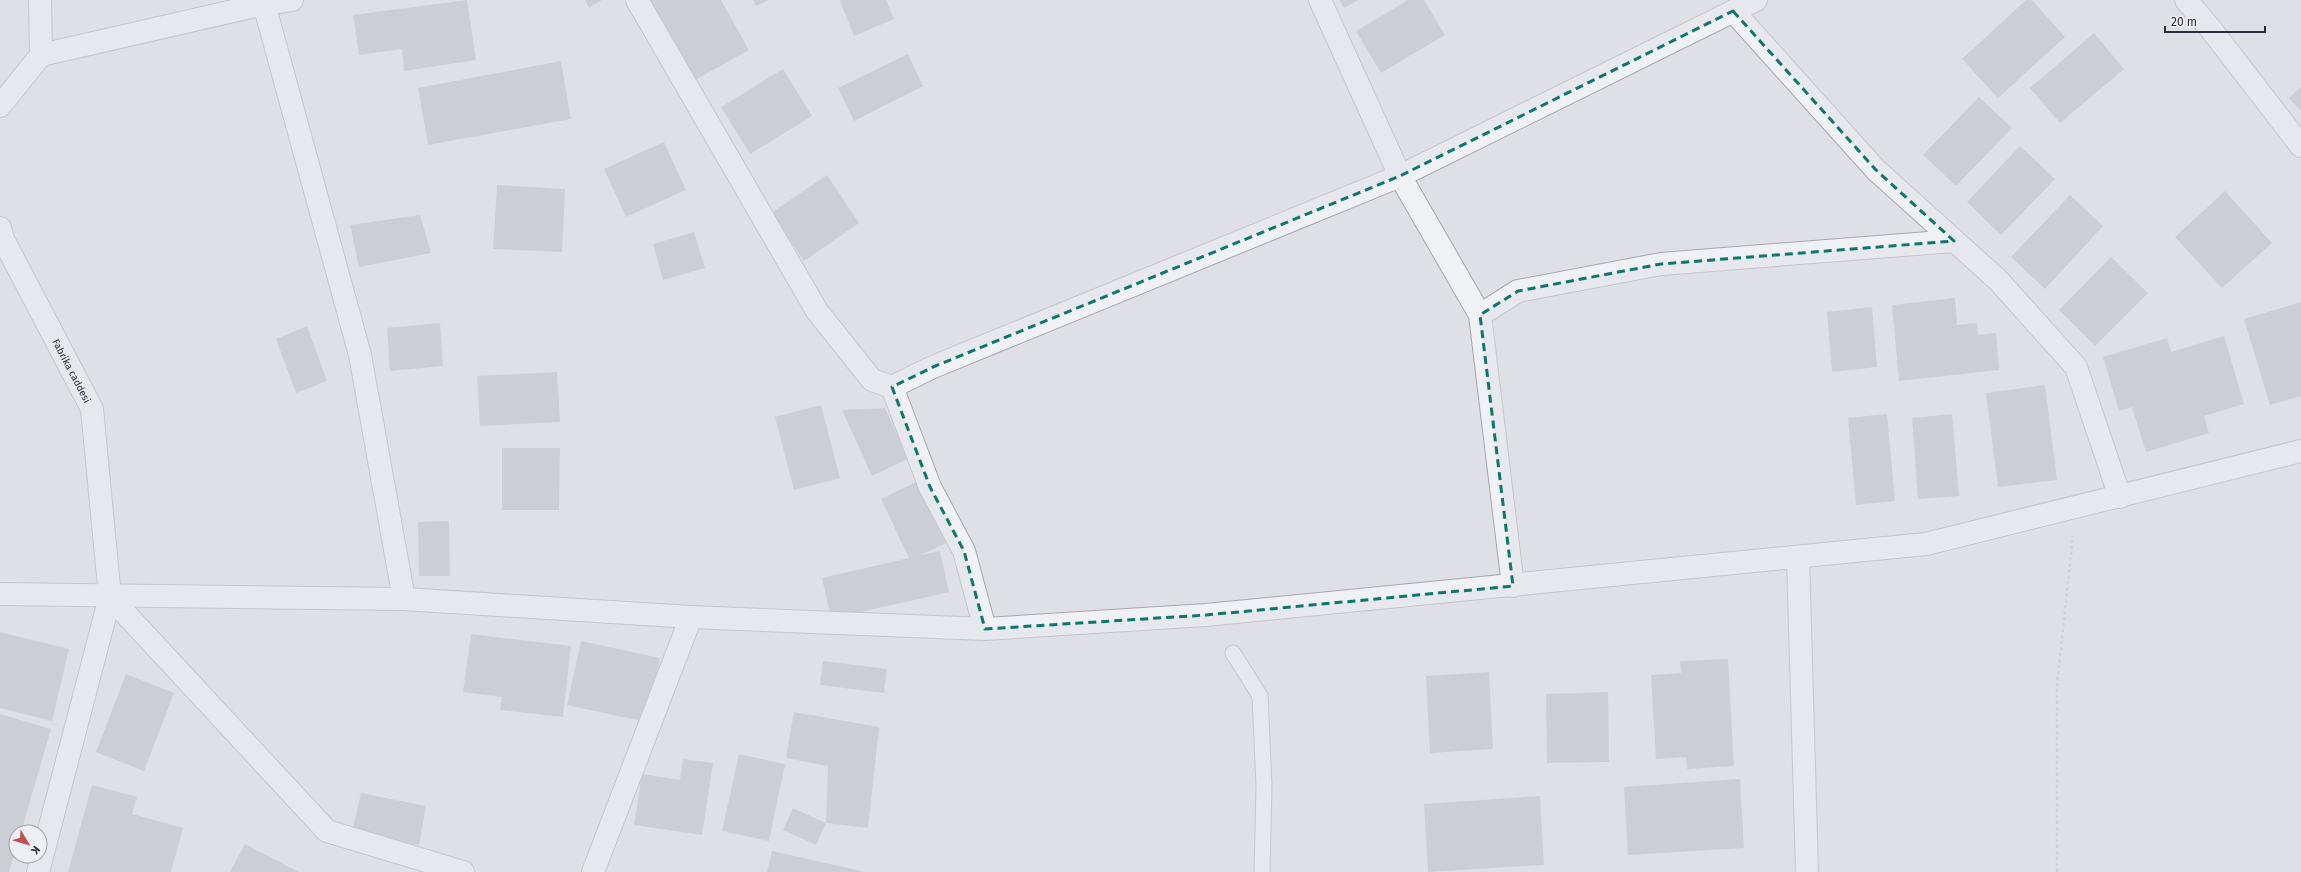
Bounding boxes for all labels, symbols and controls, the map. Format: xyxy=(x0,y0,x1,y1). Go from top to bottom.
scale bar xyxy=(2165,8,2265,34)
text: 20 m xyxy=(2171,15,2197,29)
street label: Fabrika caddesi xyxy=(49,337,93,405)
north arrow xyxy=(8,824,48,864)
text: K xyxy=(28,843,43,857)

